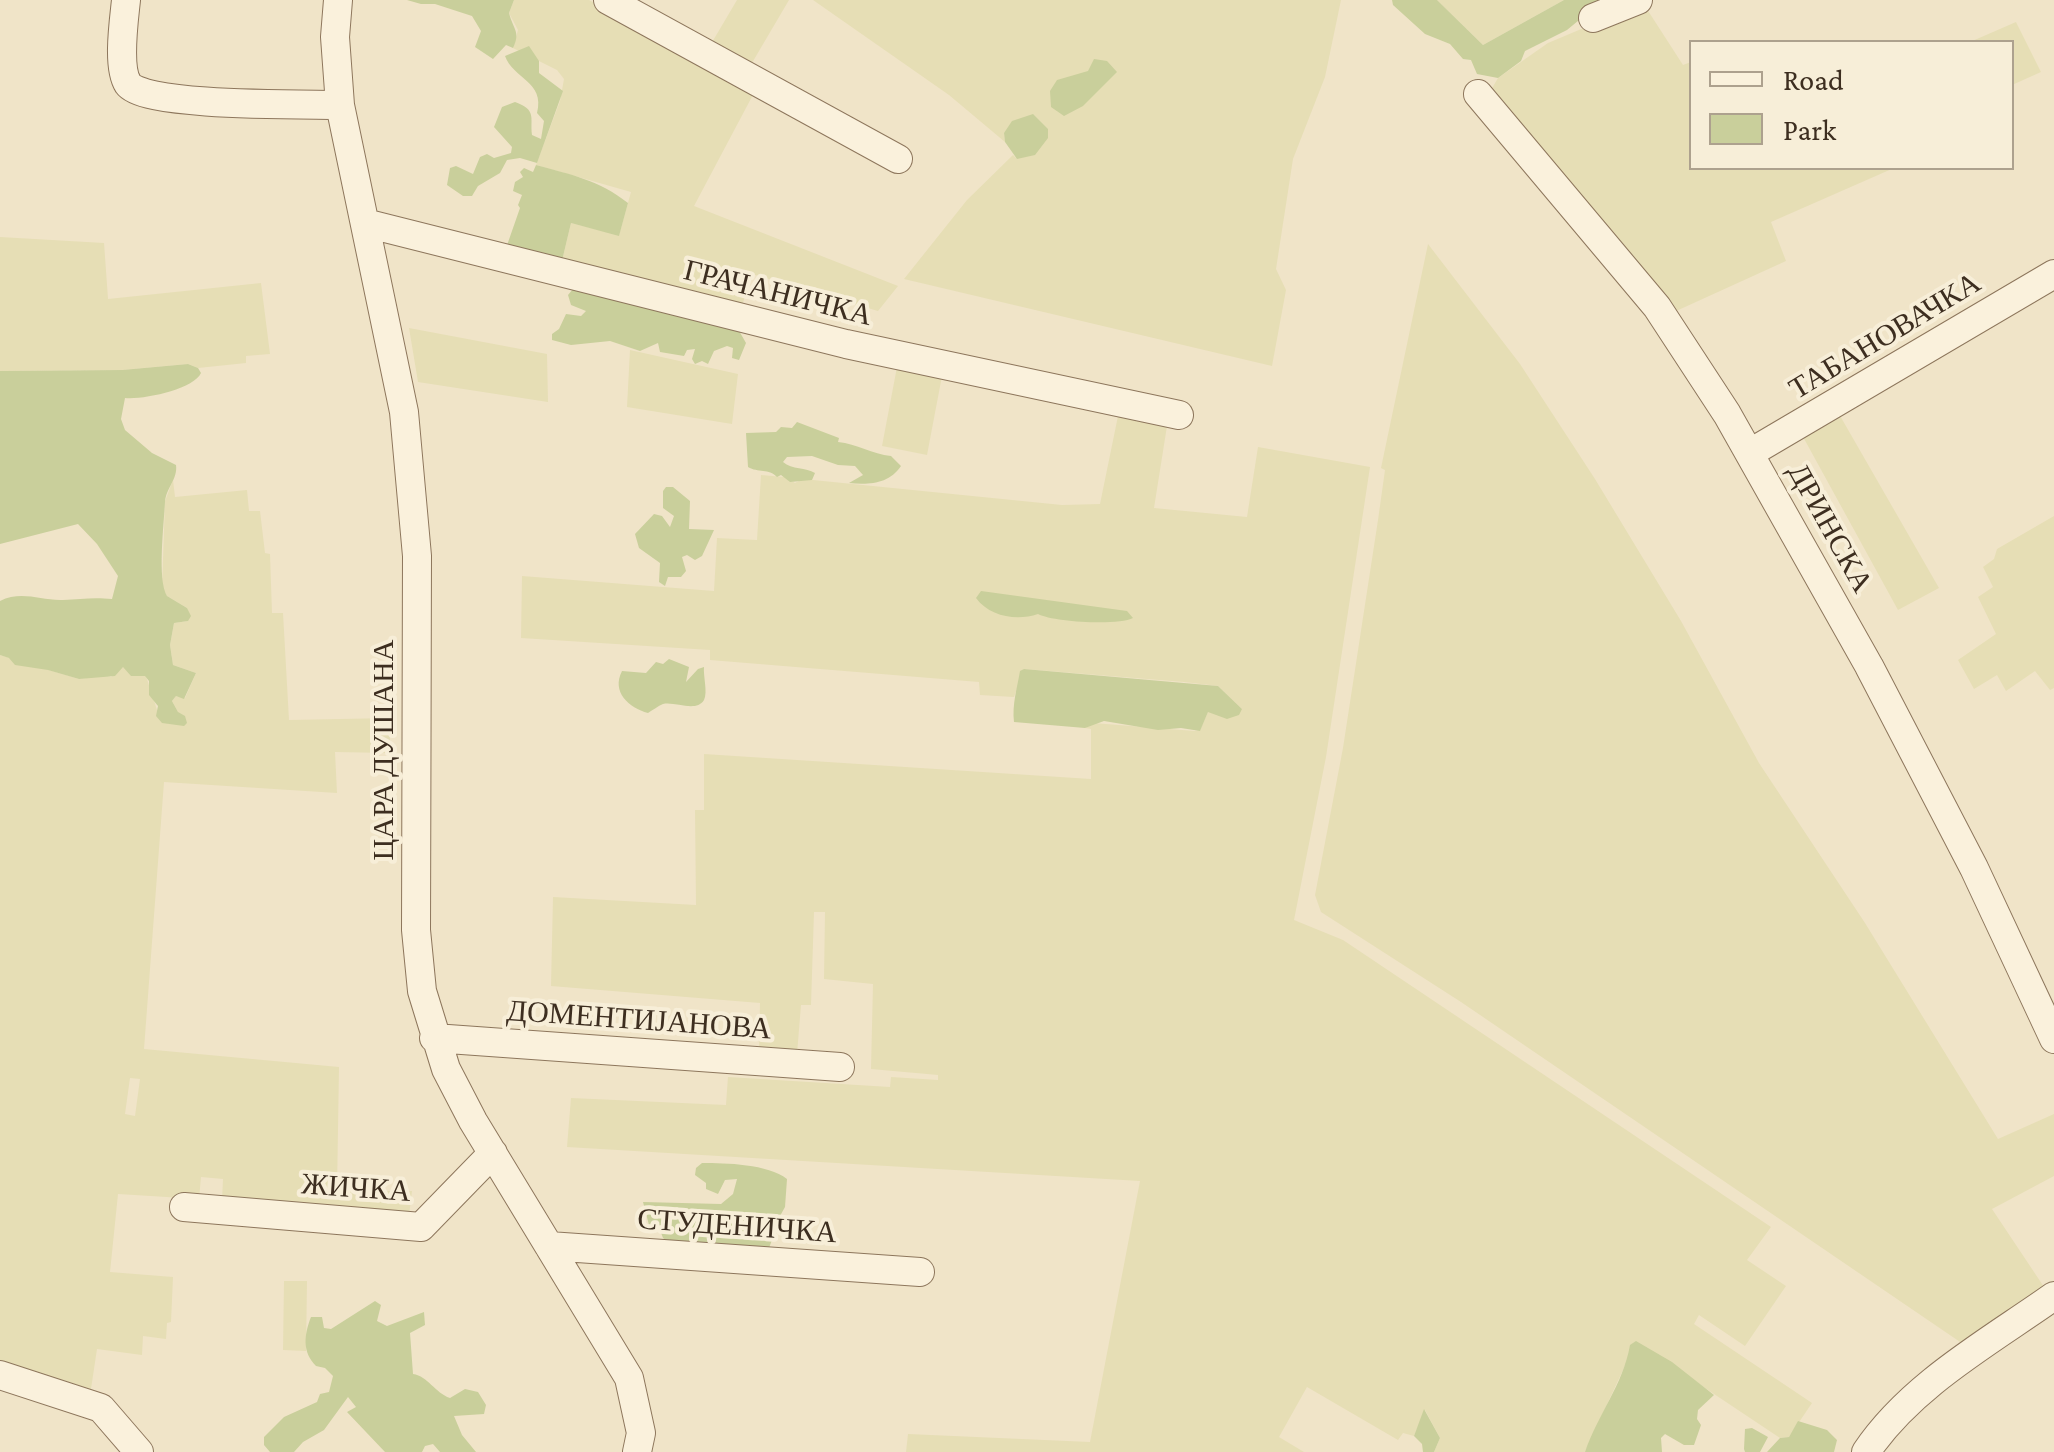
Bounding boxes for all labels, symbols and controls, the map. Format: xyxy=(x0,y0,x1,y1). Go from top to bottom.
legend xyxy=(1689,40,2014,170)
text: Road xyxy=(1783,63,1844,96)
text: Park xyxy=(1783,113,1836,146)
street label: ГРАЧАНИЧКА xyxy=(680,252,876,334)
street label: ТАБАНОВАЧКА xyxy=(1783,265,1987,407)
street label: ДРИНСКА xyxy=(1780,457,1880,599)
street label: ЦАРА ДУШАНА xyxy=(366,640,402,860)
street label: ДОМЕНТИЈАНОВА xyxy=(505,993,773,1047)
street label: ЖИЧКА xyxy=(300,1166,412,1210)
street label: СТУДЕНИЧКА xyxy=(636,1201,838,1251)

